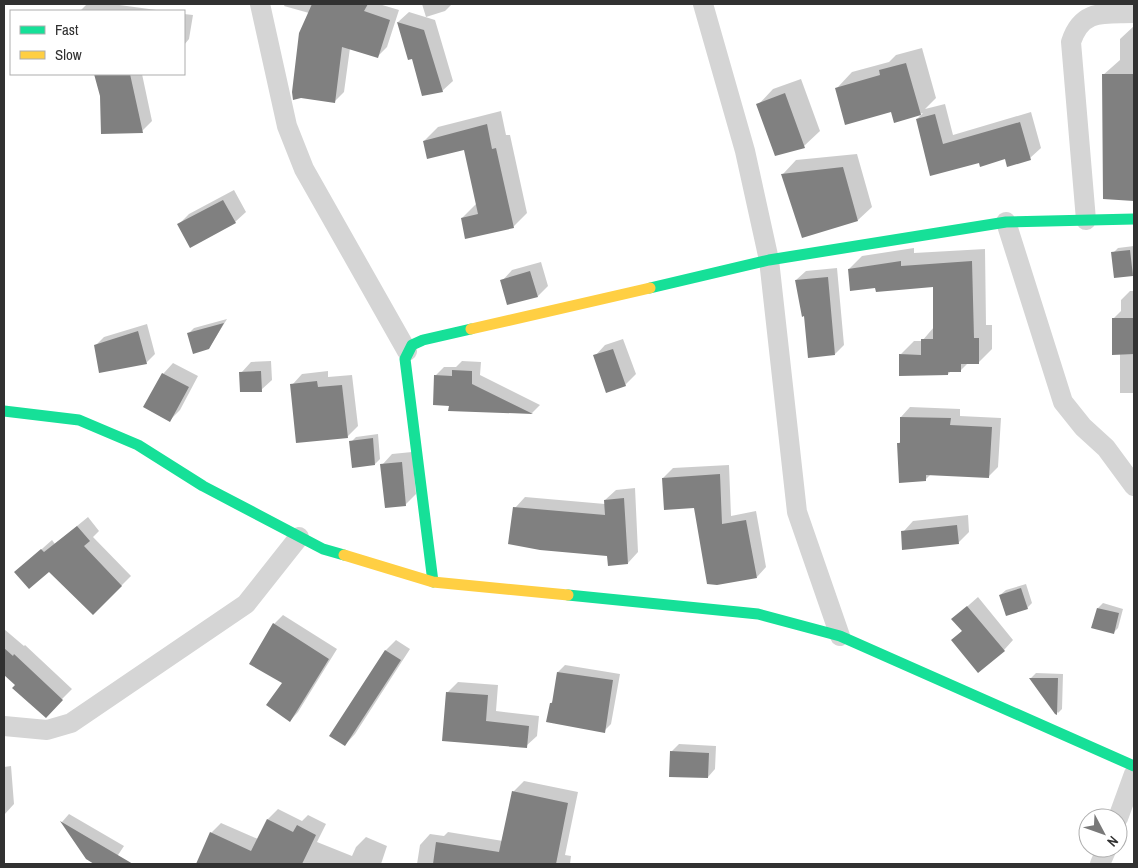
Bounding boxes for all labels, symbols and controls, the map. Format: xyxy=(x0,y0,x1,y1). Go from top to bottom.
legend xyxy=(10,10,185,75)
text: Fast xyxy=(55,19,79,40)
text: Slow xyxy=(55,44,82,65)
north arrow xyxy=(1078,808,1128,858)
text: N xyxy=(1103,832,1122,851)

